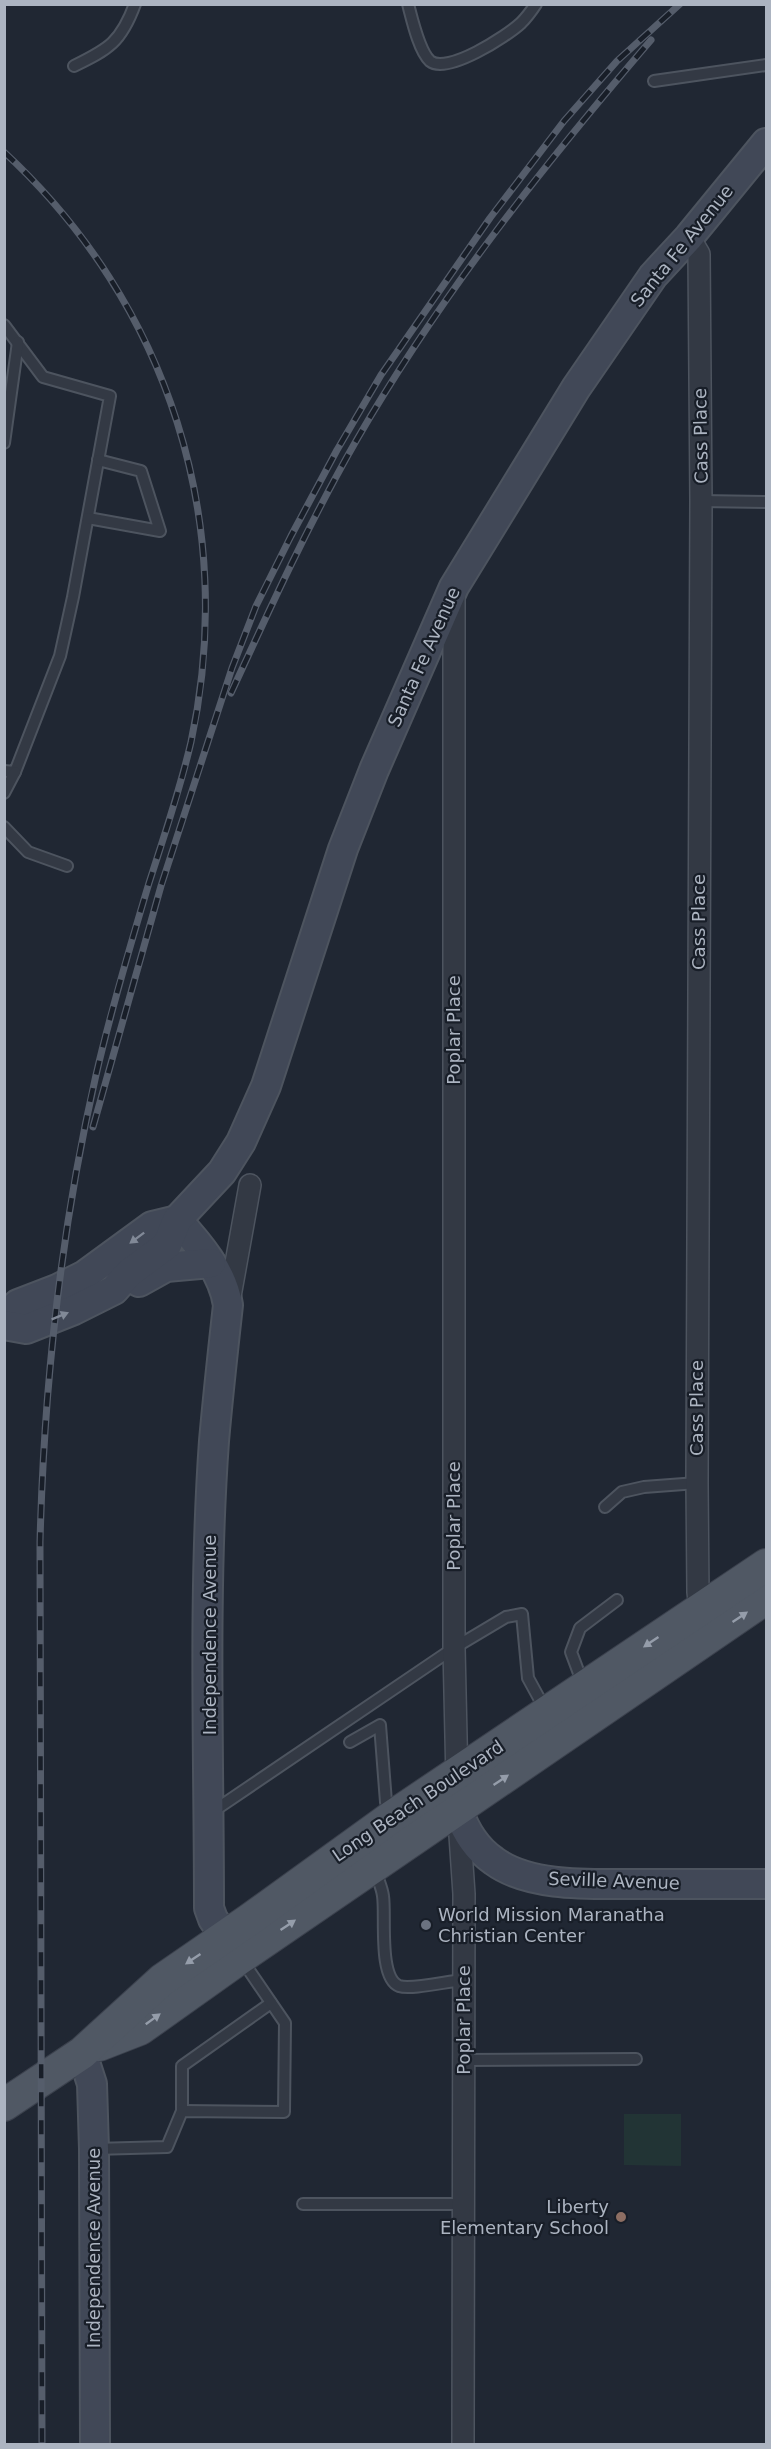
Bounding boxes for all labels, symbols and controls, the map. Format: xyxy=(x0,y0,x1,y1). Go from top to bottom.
street label: Santa Fe Avenue xyxy=(626,181,737,311)
street label: Cass Place xyxy=(689,388,712,484)
street label: Santa Fe Avenue xyxy=(383,584,464,730)
street label: Cass Place xyxy=(688,874,709,970)
street label: Poplar Place xyxy=(443,975,464,1085)
one-way arrow xyxy=(129,1232,144,1244)
one-way arrow xyxy=(51,1311,69,1320)
street label: Cass Place xyxy=(686,1360,707,1456)
street label: Poplar Place xyxy=(443,1461,464,1571)
street label: Independence Avenue xyxy=(199,1535,220,1735)
one-way arrow xyxy=(732,1611,748,1622)
one-way arrow xyxy=(644,1636,660,1648)
street label: Long Beach Boulevard xyxy=(328,1735,507,1866)
one-way arrow xyxy=(493,1774,509,1786)
street label: Seville Avenue xyxy=(548,1868,680,1893)
place label: World Mission Maranatha Christian Center xyxy=(438,1904,665,1946)
marker: World Mission Maranatha Christian Center xyxy=(419,1918,433,1932)
one-way arrow xyxy=(280,1920,296,1931)
one-way arrow xyxy=(185,1953,201,1964)
street label: Poplar Place xyxy=(453,1965,474,2075)
one-way arrow xyxy=(145,2013,161,2025)
street label: Independence Avenue xyxy=(83,2148,104,2348)
place label: Liberty Elementary School xyxy=(440,2196,609,2238)
marker: Liberty Elementary School xyxy=(614,2210,628,2224)

